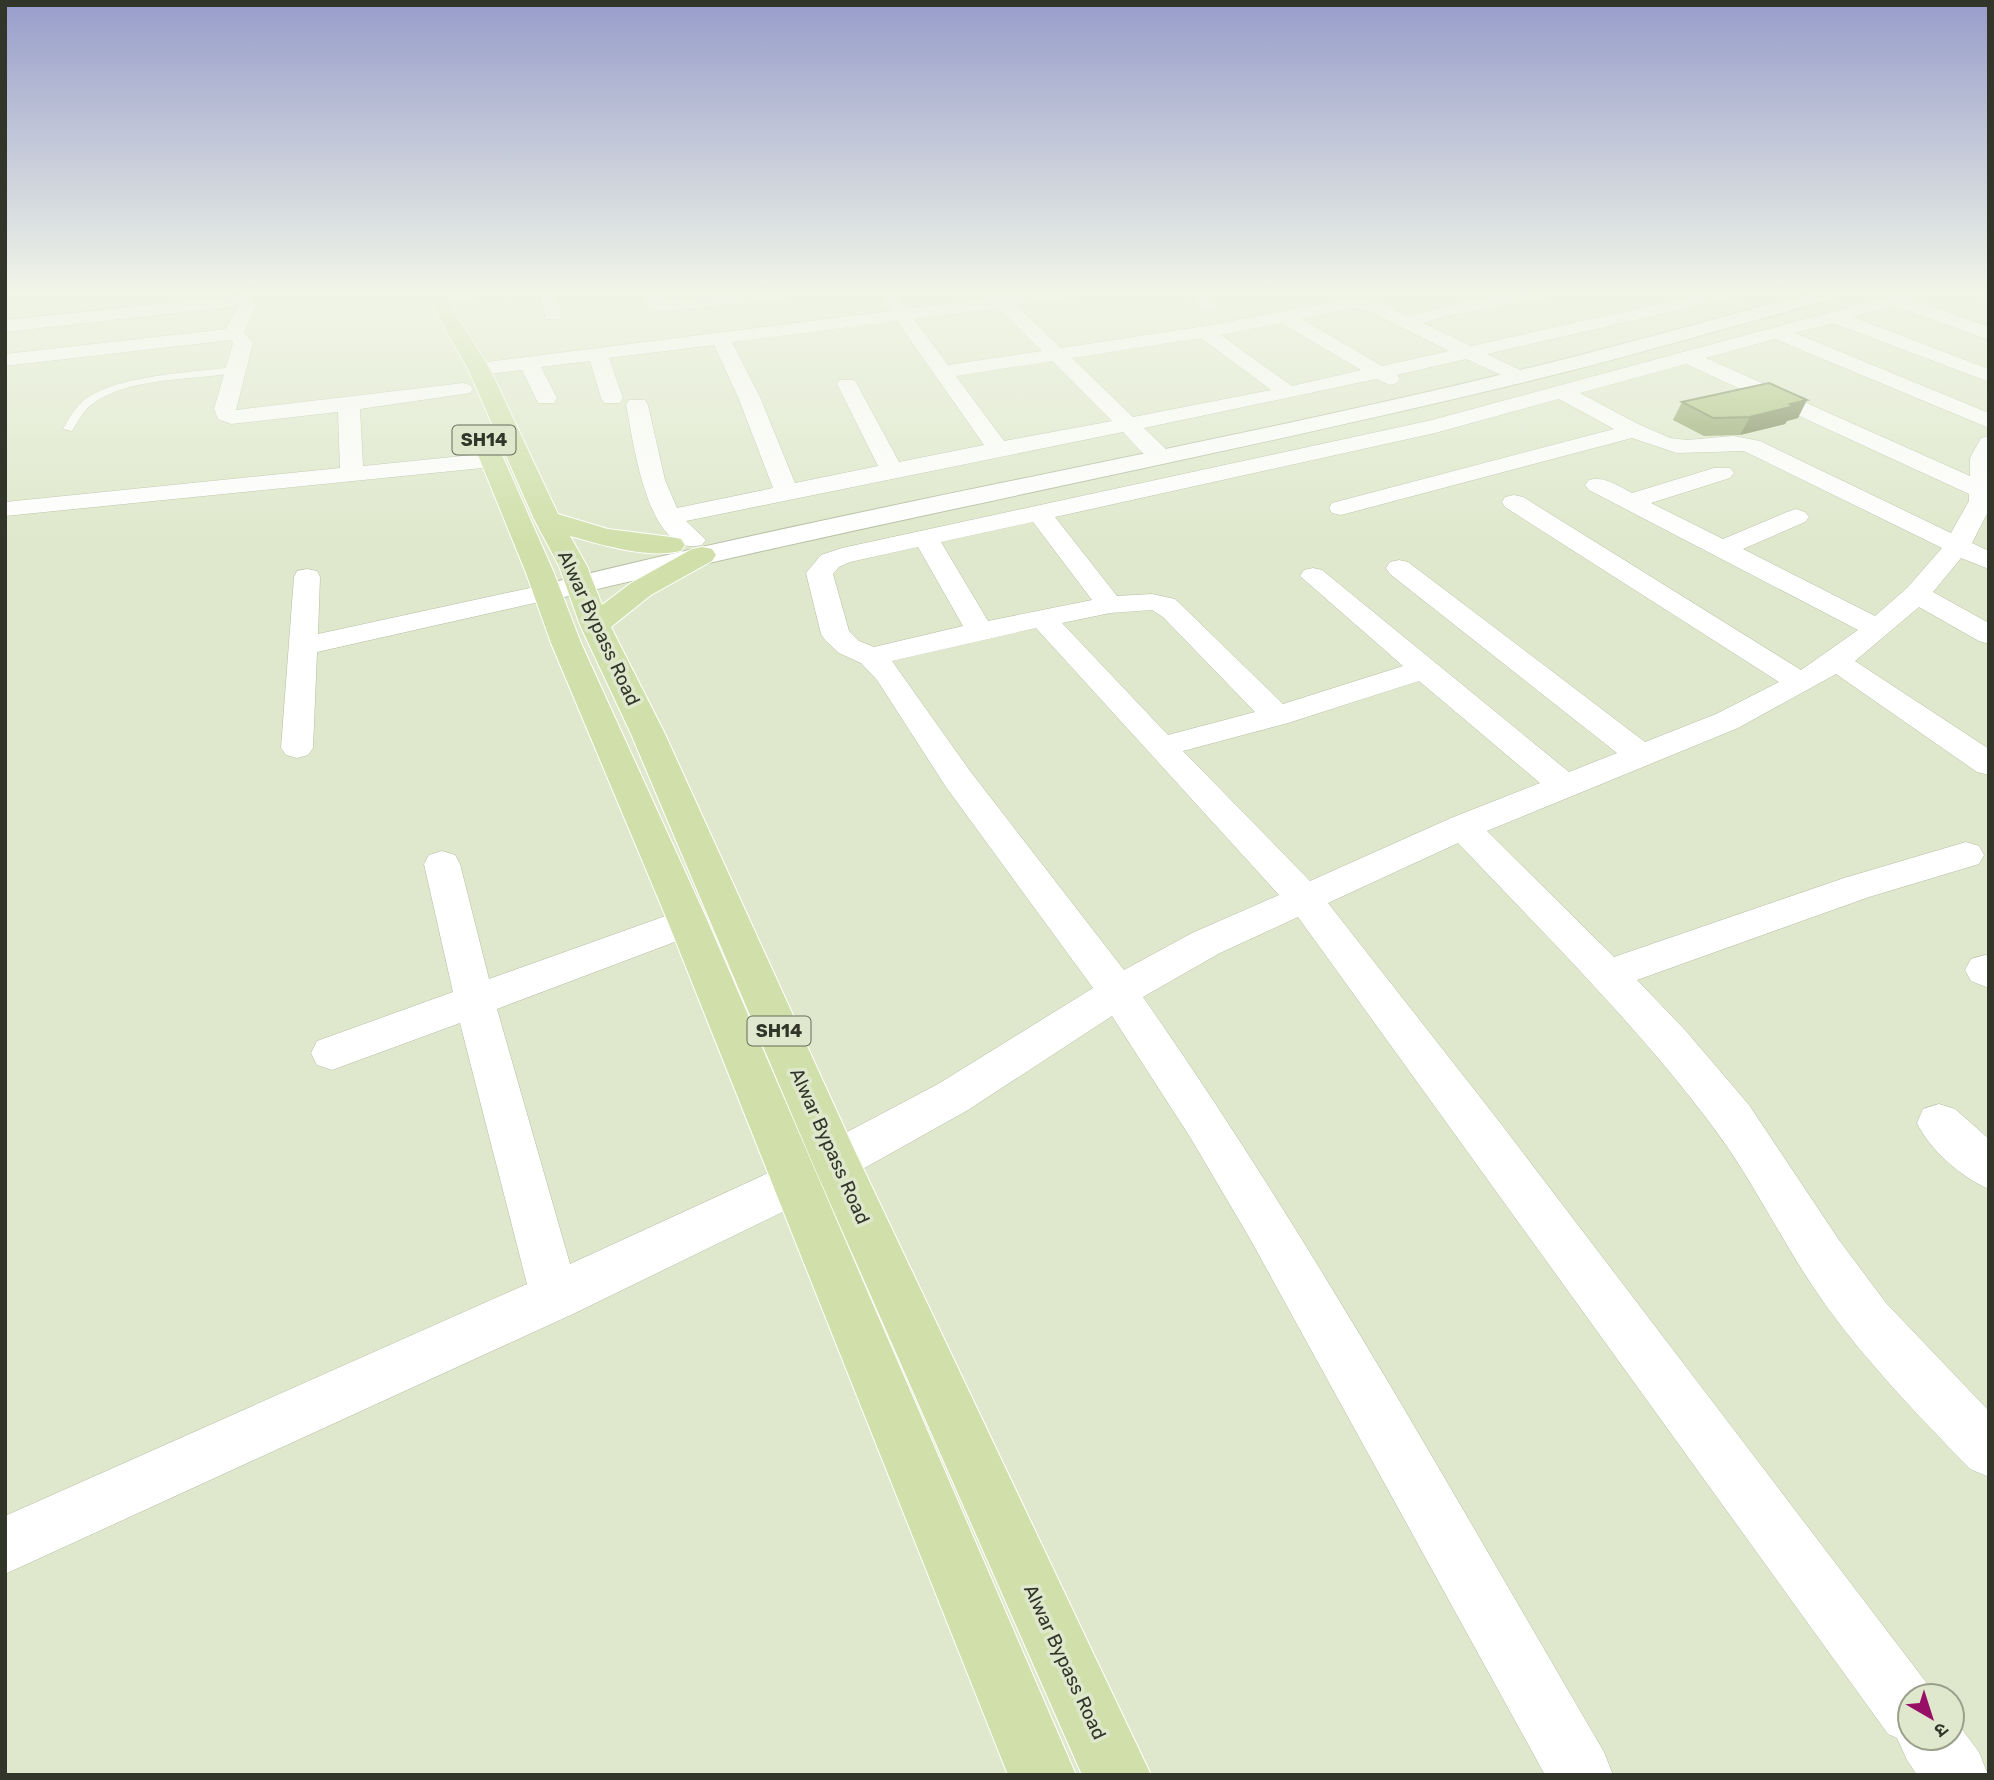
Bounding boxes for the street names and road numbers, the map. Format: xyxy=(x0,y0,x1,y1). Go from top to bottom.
road number: SH14 xyxy=(452,426,516,454)
street label: Alwar Bypass Road xyxy=(553,547,645,709)
road number: SH14 xyxy=(748,1016,810,1046)
street label: Alwar Bypass Road xyxy=(785,1064,875,1228)
street label: Alwar Bypass Road xyxy=(1019,1581,1111,1743)

